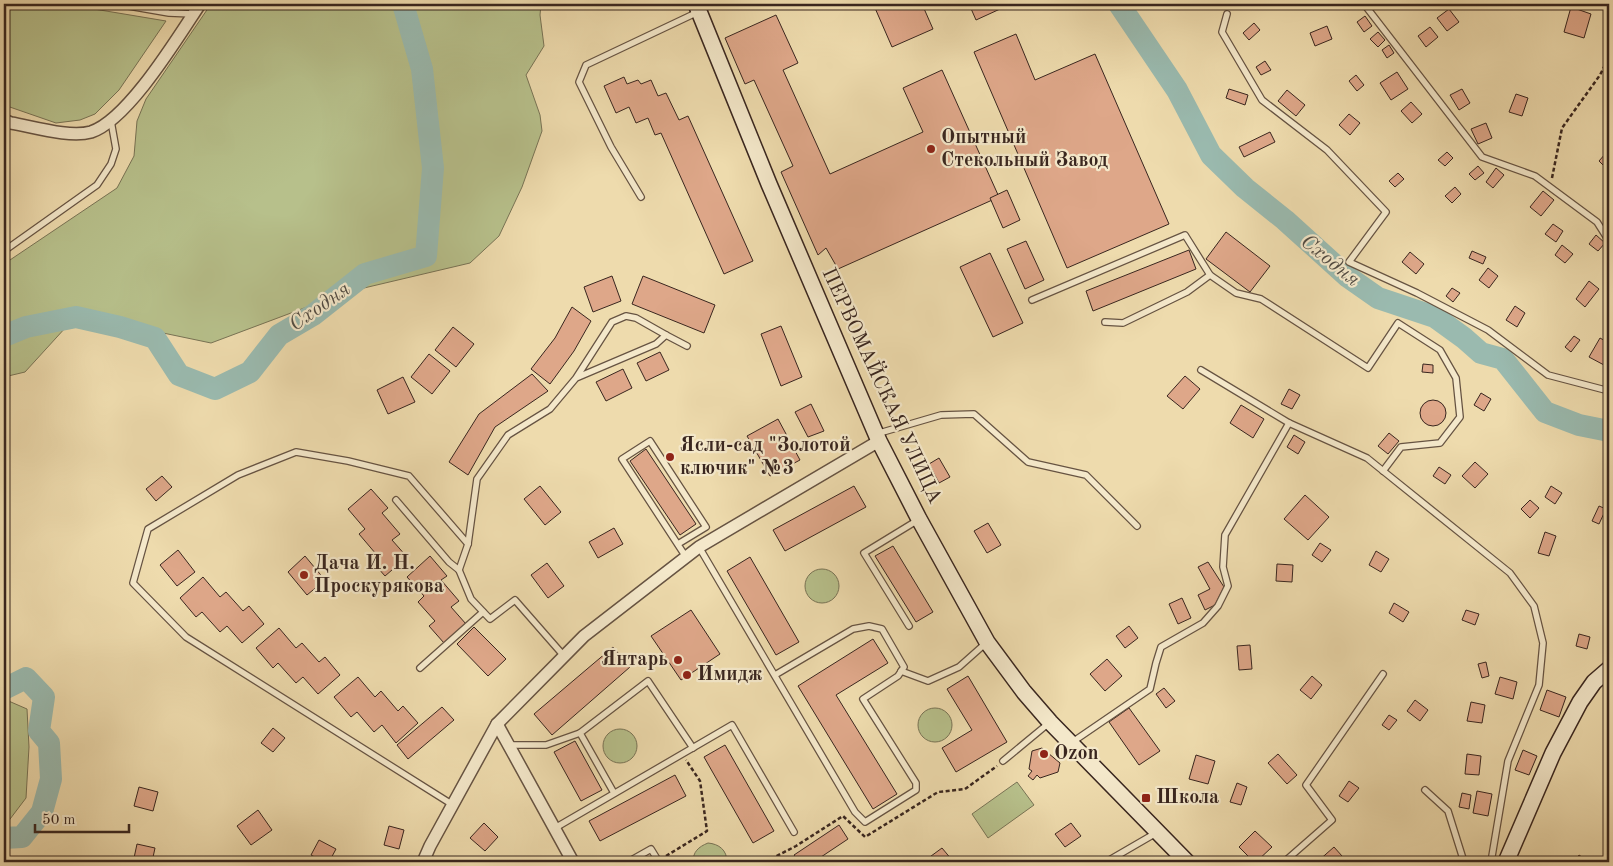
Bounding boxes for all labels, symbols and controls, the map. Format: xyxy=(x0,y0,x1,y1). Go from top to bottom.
place label: Опытный Стекольный Завод xyxy=(941,128,1108,171)
marker: Опытный Стекольный Завод xyxy=(925,143,937,155)
water label: Сходня xyxy=(1296,231,1364,291)
street label: ПЕРВОМАЙСКАЯ УЛИЦА xyxy=(818,264,947,507)
water label: Сходня xyxy=(286,279,354,335)
place label: Ясли-сад "Золотой ключик" №3 xyxy=(680,436,851,479)
marker: Ясли-сад "Золотой ключик" №3 xyxy=(664,451,676,463)
place label: Дача И. Н. Проскурякова xyxy=(314,554,444,597)
marker: Дача И. Н. Проскурякова xyxy=(298,569,310,581)
place label: Янтарь xyxy=(602,650,668,670)
marker: Янтарь xyxy=(672,654,684,666)
place label: Имидж xyxy=(697,665,763,685)
marker: Имидж xyxy=(681,669,693,681)
place label: Ozon xyxy=(1054,744,1099,764)
marker: Ozon xyxy=(1038,748,1050,760)
place label: Школа xyxy=(1156,788,1219,808)
marker: Школа xyxy=(1140,792,1152,804)
scale bar xyxy=(35,801,129,833)
text: 50 m xyxy=(42,813,76,828)

